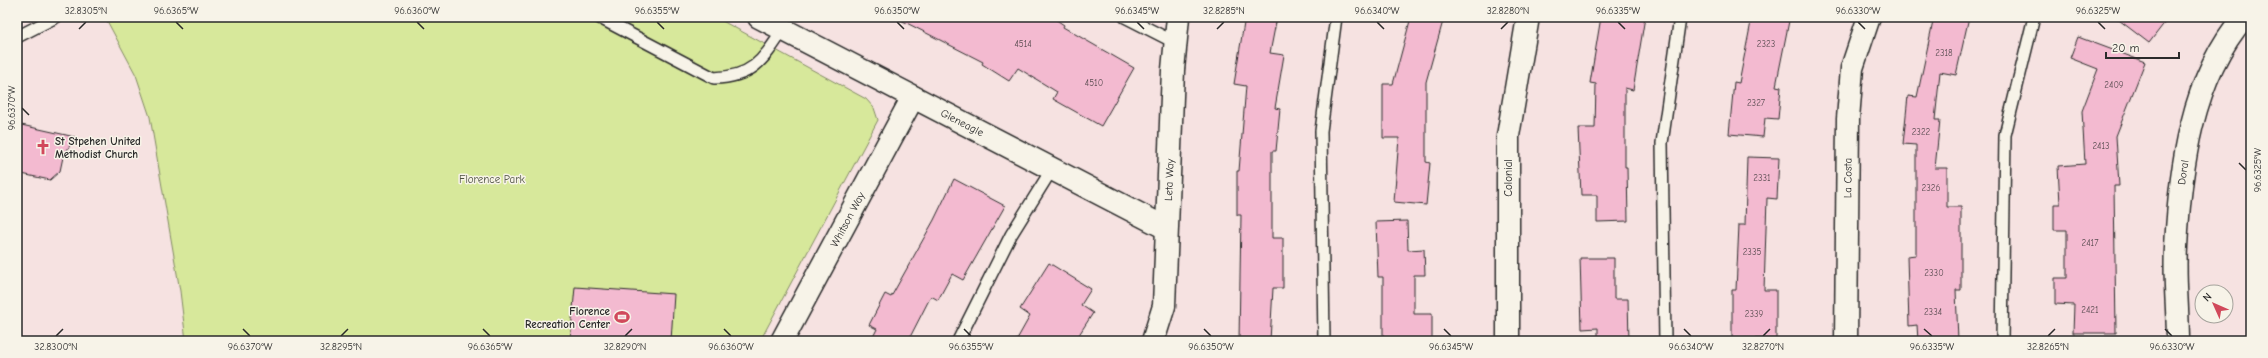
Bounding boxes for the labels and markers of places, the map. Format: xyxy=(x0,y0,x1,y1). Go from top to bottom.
place label: St Stpehen United Methodist Church xyxy=(55,135,141,161)
church icon: St Stpehen United Methodist Church xyxy=(34,138,52,156)
place label: Florence Recreation Center xyxy=(525,305,611,331)
sports icon: Florence Recreation Center xyxy=(613,308,631,326)

